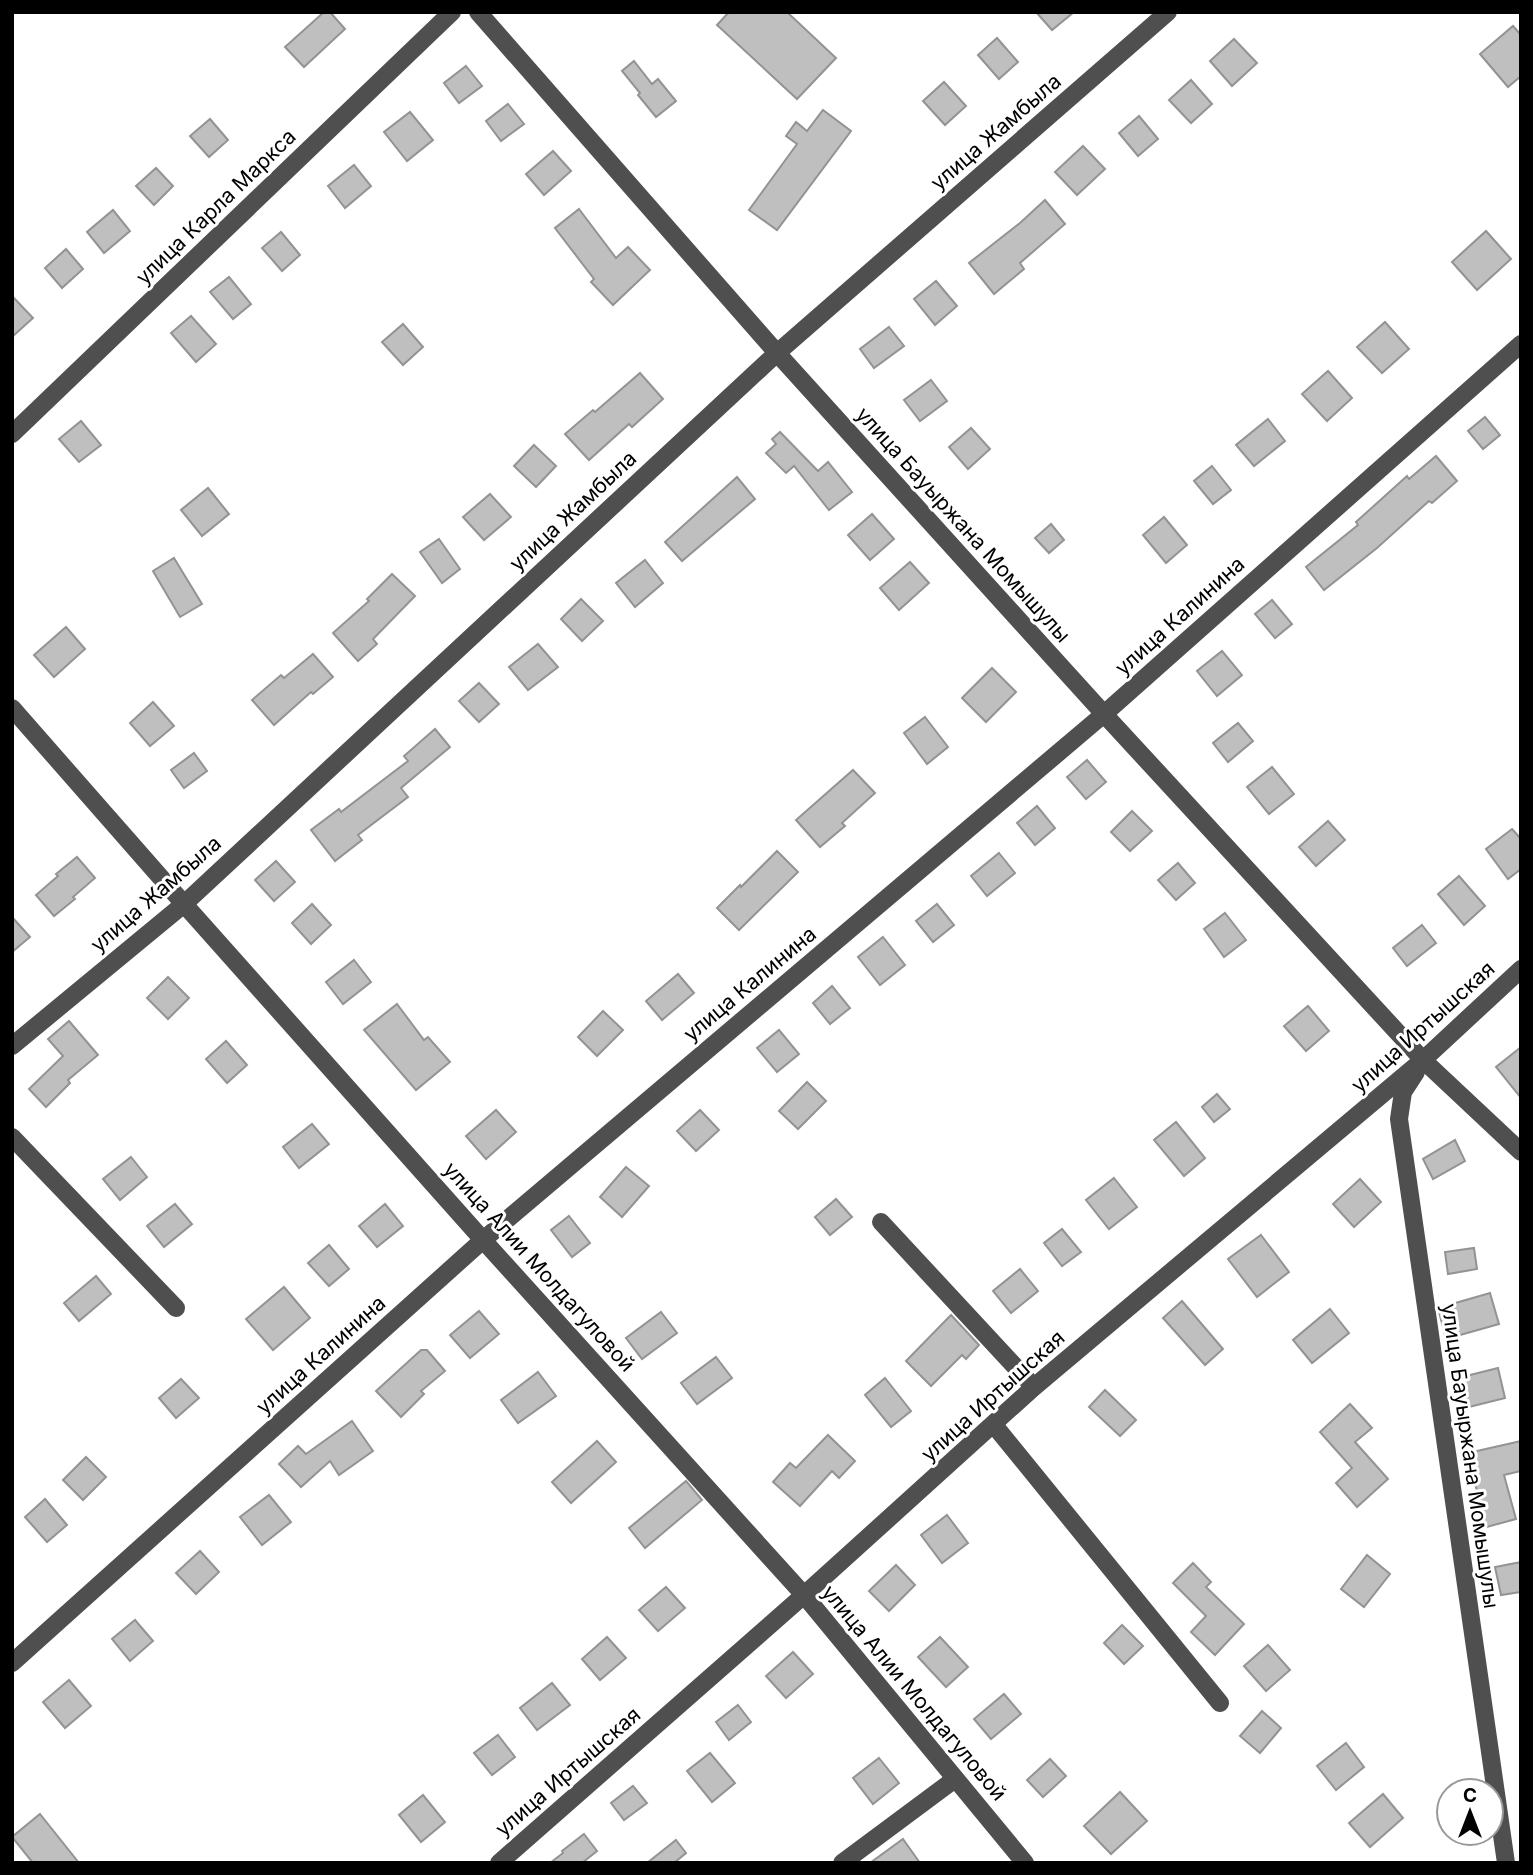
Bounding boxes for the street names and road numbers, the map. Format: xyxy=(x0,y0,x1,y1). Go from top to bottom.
street label: улица Жамбыла xyxy=(925,68,1066,195)
street label: улица Карла Маркса xyxy=(130,124,301,289)
street label: улица Бауыржана Момышулы xyxy=(851,402,1076,647)
street label: улица Жамбыла xyxy=(504,445,641,576)
street label: улица Калинина xyxy=(1110,551,1249,680)
street label: улица Жамбыла xyxy=(85,830,226,957)
street label: улица Калинина xyxy=(678,921,821,1046)
street label: улица Иртышская xyxy=(1346,956,1499,1097)
street label: улица Алии Молдагуловой xyxy=(439,1157,640,1377)
street label: улица Калинина xyxy=(251,1290,390,1419)
street label: улица Бауыржана Момышулы xyxy=(1437,1302,1504,1610)
street label: улица Иртышская xyxy=(916,1325,1069,1466)
street label: улица Алии Молдагуловой xyxy=(817,1580,1012,1805)
street label: улица Иртышская xyxy=(490,1702,645,1841)

